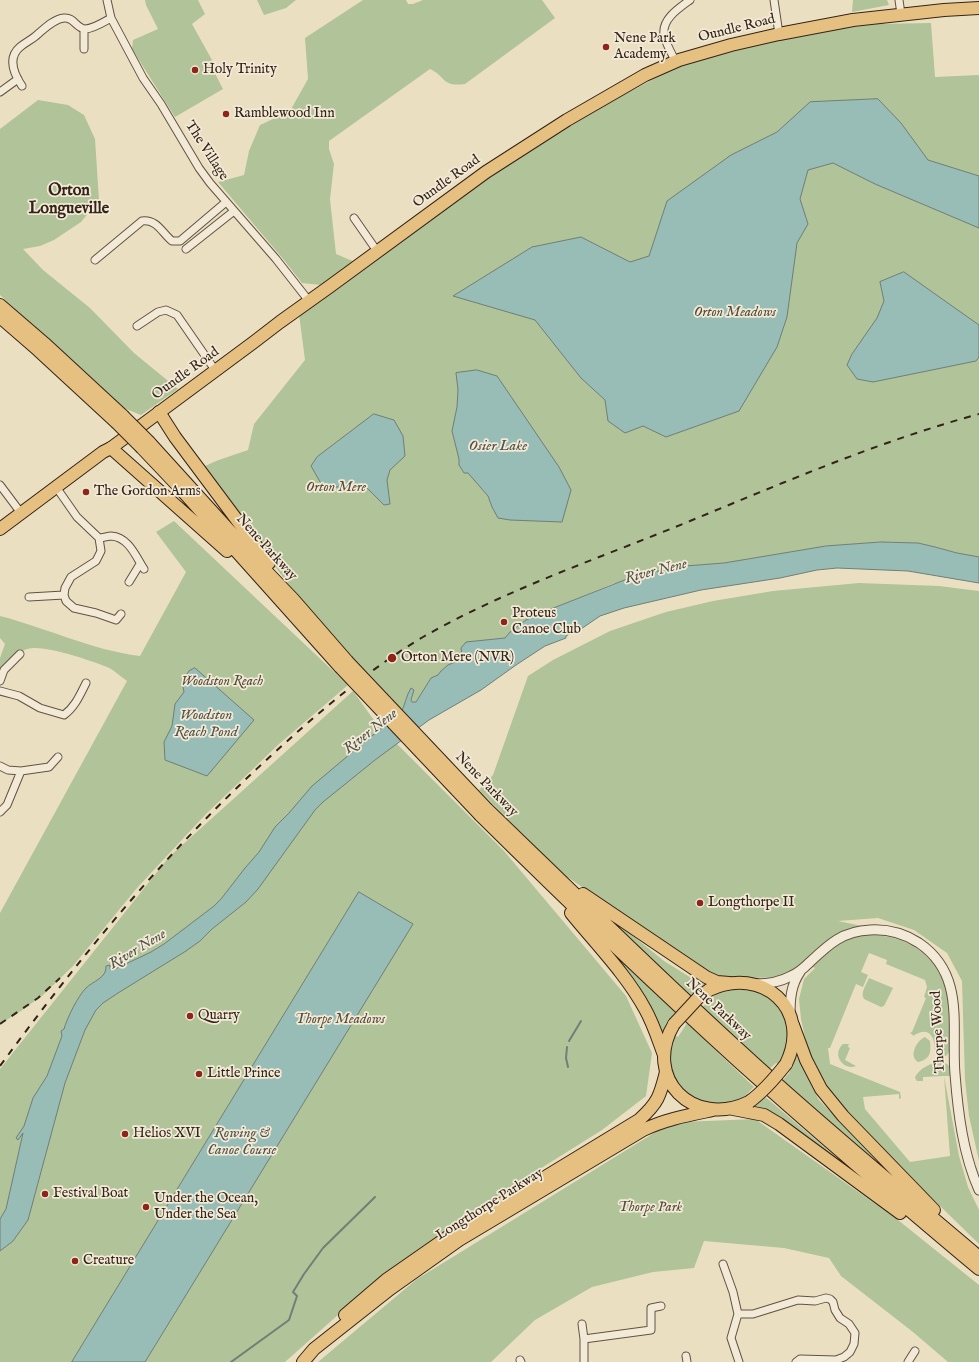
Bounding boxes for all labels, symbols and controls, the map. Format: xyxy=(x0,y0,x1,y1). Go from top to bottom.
street label: Oundle Road xyxy=(697,11,777,47)
place label: Nene Park Academy xyxy=(614,31,676,64)
marker: Nene Park Academy xyxy=(601,42,611,52)
place label: Holy Trinity xyxy=(203,62,277,78)
marker: Holy Trinity xyxy=(190,65,200,75)
place label: Ramblewood Inn xyxy=(234,106,335,122)
marker: Ramblewood Inn xyxy=(221,109,231,119)
street label: The Village xyxy=(180,118,232,184)
street label: Oundle Road xyxy=(410,152,484,212)
district label: Orton Longueville xyxy=(29,182,109,220)
park label: Orton Meadows xyxy=(694,305,776,321)
street label: Oundle Road xyxy=(149,344,223,404)
water label: Osier Lake xyxy=(469,438,527,456)
park label: Orton Mere xyxy=(306,480,366,496)
place label: The Gordon Arms xyxy=(94,484,201,500)
marker: The Gordon Arms xyxy=(81,487,91,497)
street label: Nene Parkway xyxy=(232,511,300,585)
water label: River Nene xyxy=(623,556,689,588)
place label: Proteus Canoe Club xyxy=(512,606,581,638)
marker: Proteus Canoe Club xyxy=(499,617,509,627)
place label: Orton Mere (NVR) xyxy=(401,650,514,666)
marker: Orton Mere (NVR) xyxy=(386,652,398,664)
park label: Woodston Reach xyxy=(181,674,263,690)
water label: River Nene xyxy=(340,705,402,759)
water label: Woodston Reach Pond xyxy=(174,707,238,742)
street label: Nene Parkway xyxy=(451,749,521,821)
place label: Longthorpe II xyxy=(708,895,795,911)
marker: Longthorpe II xyxy=(695,898,705,908)
water label: River Nene xyxy=(106,926,170,974)
street label: Nene Parkway xyxy=(682,975,754,1045)
street label: Thorpe Wood xyxy=(928,990,950,1074)
place label: Quarry xyxy=(198,1008,240,1024)
marker: Quarry xyxy=(185,1011,195,1021)
park label: Thorpe Meadows xyxy=(295,1012,385,1028)
place label: Little Prince xyxy=(207,1066,280,1082)
marker: Little Prince xyxy=(194,1069,204,1079)
water label: Rowing & Canoe Course xyxy=(208,1125,276,1160)
place label: Helios XVI xyxy=(133,1126,201,1142)
marker: Helios XVI xyxy=(120,1129,130,1139)
street label: Longthorpe Parkway xyxy=(433,1165,547,1245)
place label: Festival Boat xyxy=(53,1186,128,1202)
marker: Festival Boat xyxy=(40,1189,50,1199)
place label: Under the Ocean, Under the Sea xyxy=(154,1191,258,1224)
park label: Thorpe Park xyxy=(618,1200,682,1216)
marker: Under the Ocean, Under the Sea xyxy=(141,1202,151,1212)
place label: Creature xyxy=(83,1253,134,1269)
marker: Creature xyxy=(70,1256,80,1266)

